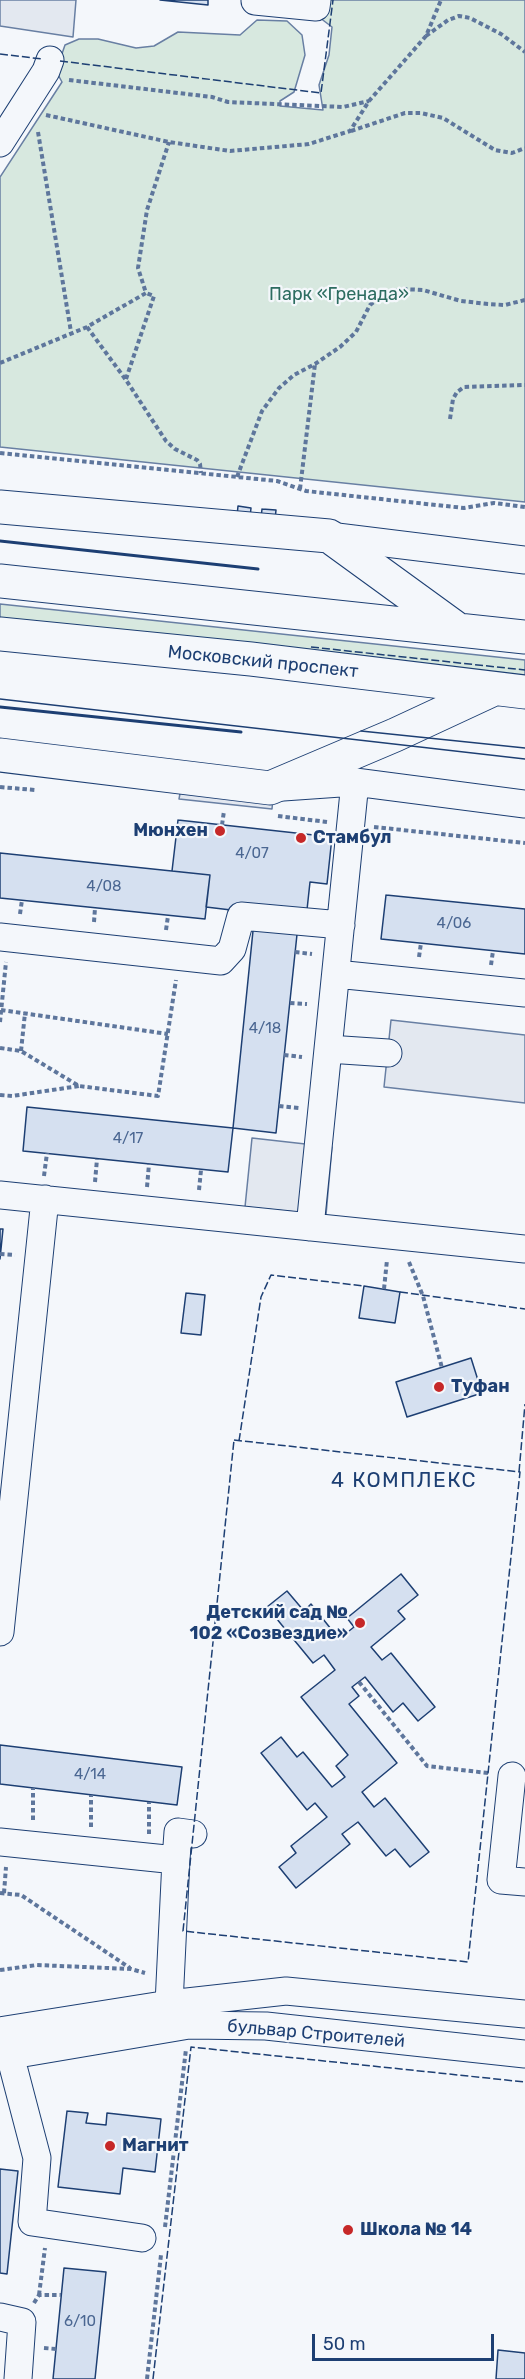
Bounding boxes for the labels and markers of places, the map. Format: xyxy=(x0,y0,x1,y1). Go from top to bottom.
place label: Мюнхен xyxy=(133,820,208,842)
marker: Мюнхен xyxy=(213,824,227,838)
place label: Стамбул xyxy=(313,827,391,849)
marker: Стамбул xyxy=(294,831,308,845)
place label: Туфан xyxy=(451,1376,510,1398)
marker: Туфан xyxy=(432,1380,446,1394)
place label: Детский сад № 102 «Созвездие» xyxy=(190,1602,348,1644)
marker: Детский сад № 102 «Созвездие» xyxy=(353,1616,367,1630)
place label: Магнит xyxy=(122,2135,189,2157)
marker: Магнит xyxy=(103,2139,117,2153)
place label: Школа № 14 xyxy=(360,2219,472,2241)
marker: Школа № 14 xyxy=(341,2223,355,2237)

